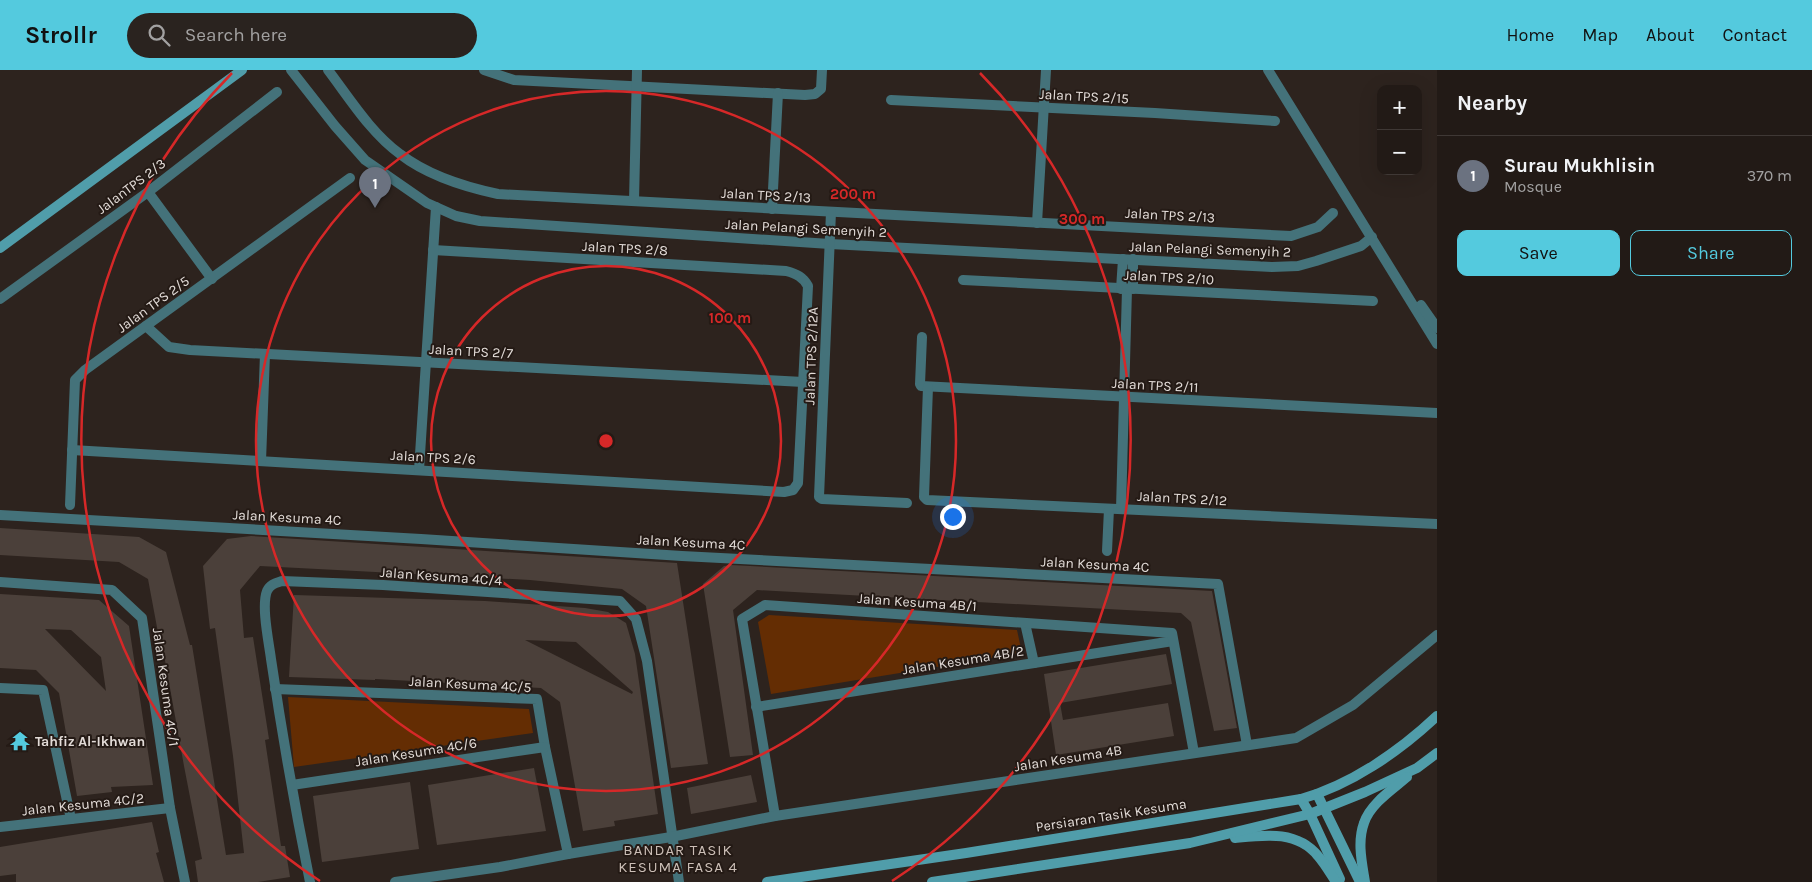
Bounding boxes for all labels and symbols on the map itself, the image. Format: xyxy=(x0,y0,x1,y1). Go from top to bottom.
street label: Jalan TPS 2/15 xyxy=(1039,86,1129,107)
street label: JalanTPS 2/3 xyxy=(94,155,169,218)
pin: 1 xyxy=(359,167,391,208)
street label: Jalan TPS 2/13 xyxy=(720,185,812,206)
text: 200 m xyxy=(830,185,876,203)
street label: Jalan TPS 2/13 xyxy=(1124,205,1216,226)
text: 300 m xyxy=(1059,210,1105,228)
street label: Jalan Pelangi Semenyih 2 xyxy=(725,216,887,241)
street label: Jalan TPS 2/8 xyxy=(582,238,668,259)
street label: Jalan Pelangi Semenyih 2 xyxy=(1129,238,1291,261)
street label: Jalan TPS 2/10 xyxy=(1123,267,1215,288)
street label: Jalan TPS 2/5 xyxy=(114,272,193,336)
street label: Jalan TPS 2/12A xyxy=(801,307,822,405)
text: 100 m xyxy=(709,309,751,327)
street label: Jalan TPS 2/7 xyxy=(429,341,514,362)
street label: Jalan TPS 2/11 xyxy=(1111,375,1199,396)
centre of rings xyxy=(597,432,615,450)
street label: Jalan TPS 2/6 xyxy=(390,447,476,468)
street label: Jalan TPS 2/12 xyxy=(1136,488,1227,509)
your location xyxy=(940,504,966,530)
street label: Jalan Kesuma 4C xyxy=(232,506,342,529)
street label: Jalan Kesuma 4C xyxy=(636,531,746,554)
street label: Jalan Kesuma 4C xyxy=(1040,553,1150,576)
street label: Jalan Kesuma 4C/4 xyxy=(379,564,503,589)
street label: Jalan Kesuma 4B/1 xyxy=(857,590,977,615)
street label: Jalan Kesuma 4C/1 xyxy=(149,627,182,747)
street label: Jalan Kesuma 4B/2 xyxy=(901,642,1025,679)
street label: Jalan Kesuma 4C/5 xyxy=(408,673,532,696)
temple icon: Tahfiz Al-Ikhwan xyxy=(9,730,31,752)
place label: Tahfiz Al-Ikhwan xyxy=(35,733,145,750)
street label: Jalan Kesuma 4C/6 xyxy=(354,734,478,771)
street label: Jalan Kesuma 4B xyxy=(1013,742,1123,775)
street label: Jalan Kesuma 4C/2 xyxy=(21,790,145,819)
street label: Persiaran Tasik Kesuma xyxy=(1035,795,1188,836)
district label: BANDAR TASIK KESUMA FASA 4 xyxy=(618,841,738,876)

